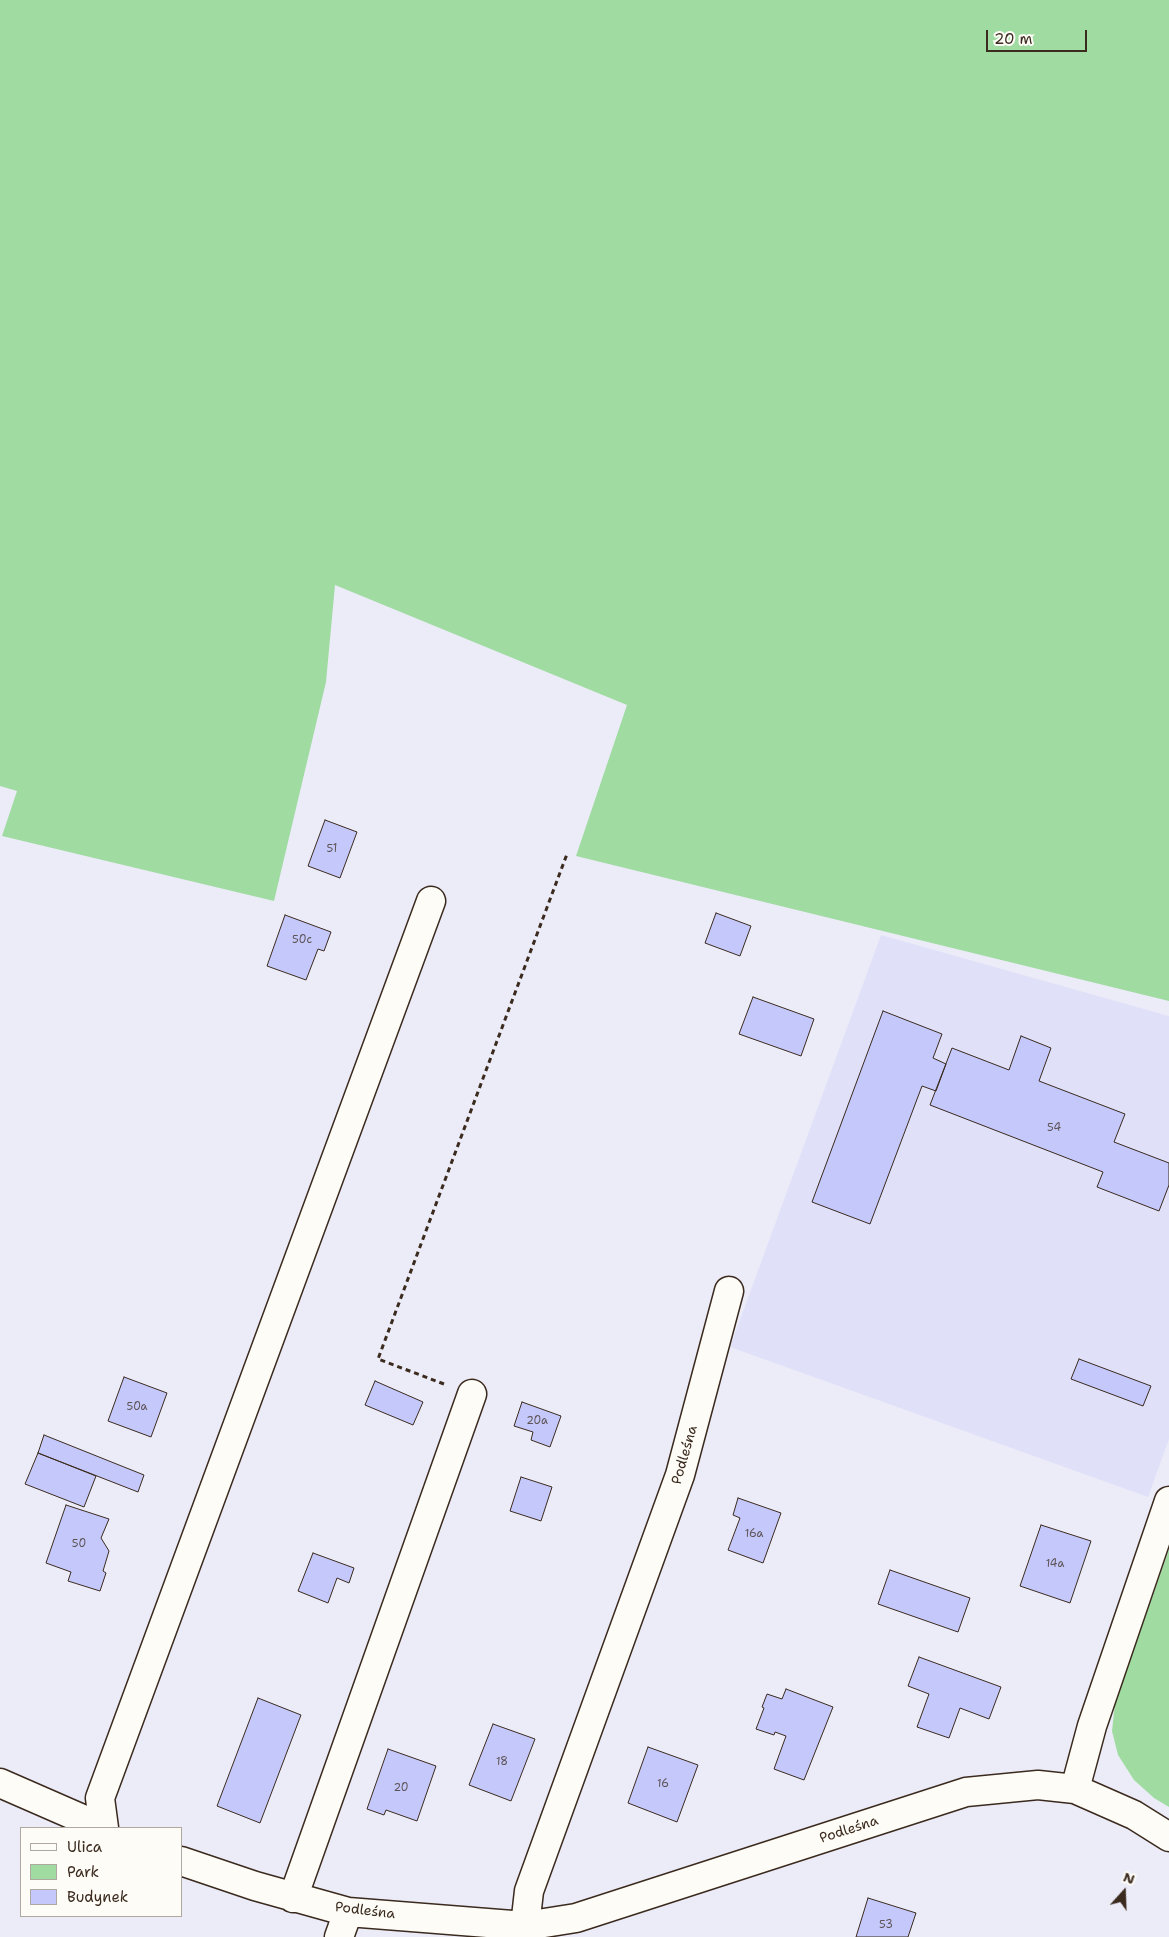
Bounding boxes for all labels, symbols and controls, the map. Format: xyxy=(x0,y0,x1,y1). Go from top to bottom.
scale bar xyxy=(989,20,1090,52)
text: 20 m xyxy=(994,29,1033,49)
house number: 51 xyxy=(327,842,337,856)
house number: 50c xyxy=(292,933,312,947)
house number: 54 xyxy=(1047,1121,1061,1135)
house number: 50a xyxy=(127,1400,147,1414)
house number: 20a xyxy=(526,1414,548,1428)
street label: Podleśna xyxy=(669,1424,701,1486)
house number: 16a xyxy=(745,1527,763,1541)
house number: 50 xyxy=(72,1537,86,1551)
house number: 14a xyxy=(1046,1557,1064,1571)
house number: 18 xyxy=(496,1755,508,1769)
house number: 16 xyxy=(657,1777,669,1791)
house number: 20 xyxy=(393,1781,409,1795)
street label: Podleśna xyxy=(818,1813,880,1847)
legend xyxy=(20,1827,182,1917)
text: Ulica xyxy=(67,1837,102,1857)
text: Park xyxy=(67,1862,99,1882)
north arrow xyxy=(1099,1867,1149,1917)
text: N xyxy=(1121,1868,1137,1888)
text: Budynek xyxy=(67,1887,128,1907)
street label: Podleśna xyxy=(334,1899,396,1923)
house number: 53 xyxy=(879,1918,893,1932)

